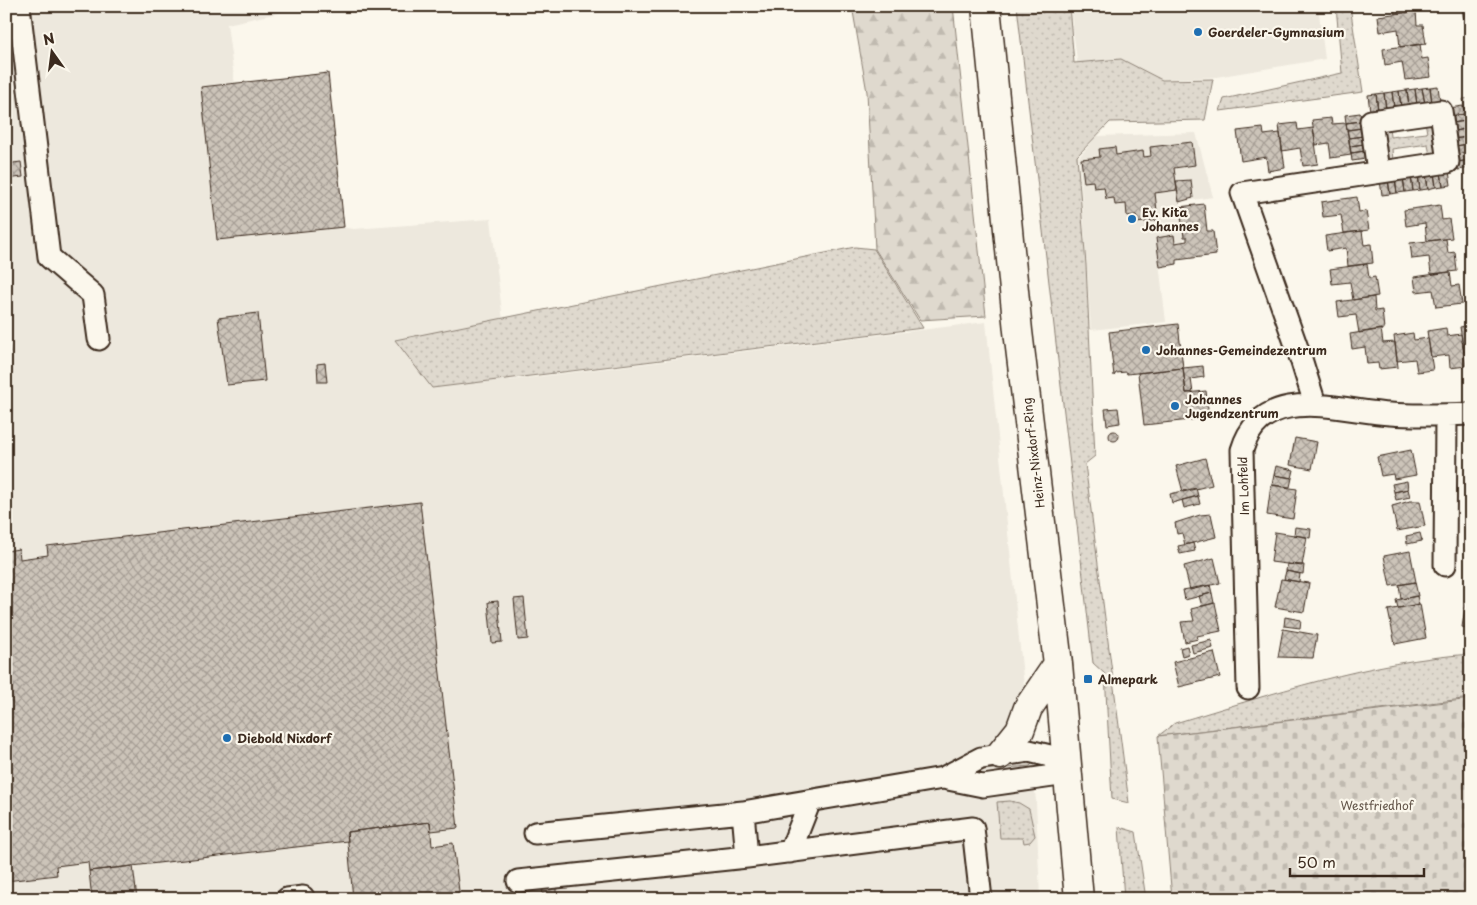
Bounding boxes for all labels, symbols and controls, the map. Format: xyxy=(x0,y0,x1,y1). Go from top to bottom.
place label: Goerdeler-Gymnasium xyxy=(1208,23,1345,41)
marker: Goerdeler-Gymnasium xyxy=(1192,26,1204,38)
text: N xyxy=(41,27,57,50)
north arrow xyxy=(28,28,78,78)
place label: Ev. Kita Johannes xyxy=(1142,203,1199,235)
marker: Ev. Kita Johannes xyxy=(1126,213,1138,225)
place label: Johannes-Gemeindezentrum xyxy=(1156,341,1327,359)
marker: Johannes-Gemeindezentrum xyxy=(1140,344,1152,356)
place label: Johannes Jugendzentrum xyxy=(1185,390,1279,422)
street label: Heinz-Nixdorf-Ring xyxy=(1017,397,1049,509)
marker: Johannes Jugendzentrum xyxy=(1169,400,1181,412)
street label: Im Lohfeld xyxy=(1233,456,1253,516)
place label: Almepark xyxy=(1098,670,1158,688)
marker: Almepark xyxy=(1082,673,1094,685)
place label: Diebold Nixdorf xyxy=(237,729,333,747)
marker: Diebold Nixdorf xyxy=(221,732,233,744)
park label: Westfriedhof xyxy=(1341,796,1415,814)
scale bar xyxy=(1290,845,1423,877)
text: 50 m xyxy=(1297,850,1336,873)

